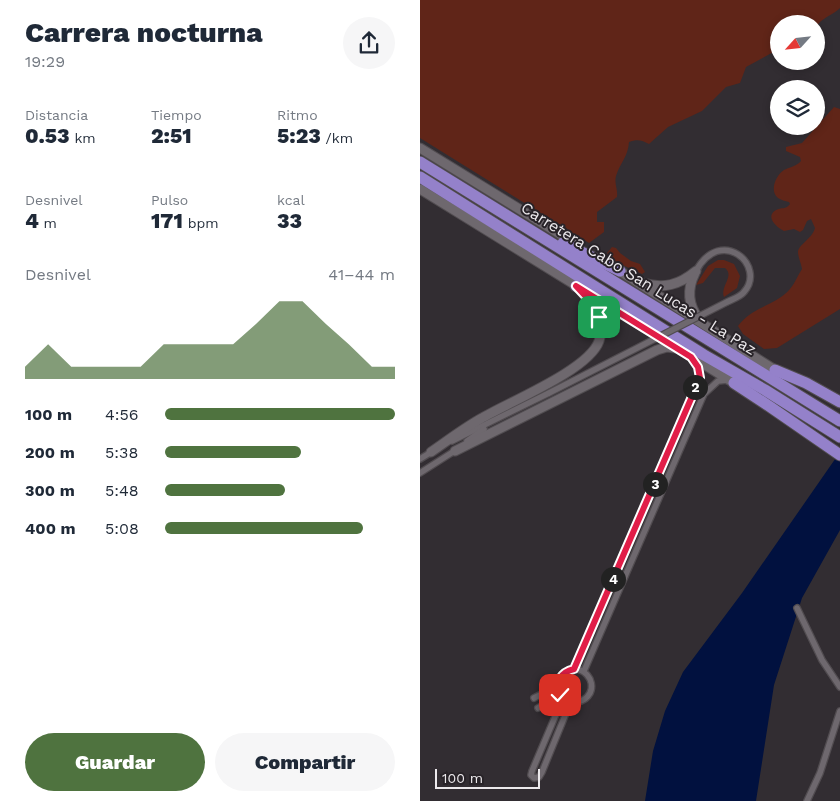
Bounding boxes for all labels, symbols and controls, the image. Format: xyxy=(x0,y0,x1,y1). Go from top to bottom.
north arrow xyxy=(770,15,825,70)
map controls xyxy=(770,15,825,135)
text: Carrera nocturna xyxy=(25,16,263,49)
button: share xyxy=(343,17,395,69)
text: 19:29 xyxy=(25,52,65,71)
button: layers xyxy=(770,80,825,135)
text: Distancia xyxy=(25,107,88,123)
text: Tiempo xyxy=(151,107,202,123)
text: Ritmo xyxy=(277,107,318,123)
text: 0.53 xyxy=(25,123,70,148)
text: 2:51 xyxy=(151,123,192,148)
text: 5:23 xyxy=(277,123,321,148)
text: km xyxy=(70,130,96,146)
text: /km xyxy=(321,130,353,146)
text: Desnivel xyxy=(25,192,83,208)
text: Pulso xyxy=(151,192,188,208)
text: kcal xyxy=(277,192,305,208)
street label: Carretera Cabo San Lucas - La Paz xyxy=(518,198,760,359)
text: 4 xyxy=(25,208,39,233)
text: 171 xyxy=(151,208,183,233)
text: 33 xyxy=(277,208,302,233)
text: m xyxy=(39,215,57,231)
text: bpm xyxy=(183,215,219,231)
text: Desnivel xyxy=(25,265,91,284)
text: 41–44 m xyxy=(328,265,395,284)
pin xyxy=(578,296,620,338)
icon: arrive xyxy=(585,303,613,331)
pin: 2 xyxy=(682,374,708,400)
text: 2 xyxy=(691,379,700,395)
text: 100 m xyxy=(25,405,72,424)
text: 4:56 xyxy=(105,405,139,424)
text: 200 m xyxy=(25,443,75,462)
text: 5:38 xyxy=(105,443,138,462)
pin: 3 xyxy=(642,472,668,496)
text: 3 xyxy=(651,476,660,492)
text: 300 m xyxy=(25,481,75,500)
text: 5:48 xyxy=(105,481,139,500)
text: 400 m xyxy=(25,519,76,538)
text: 5:08 xyxy=(105,519,139,538)
pin: 4 xyxy=(600,566,626,592)
text: 4 xyxy=(609,571,618,587)
pin xyxy=(539,674,581,716)
icon: check xyxy=(546,681,574,709)
button: Guardar xyxy=(25,733,205,791)
button: Compartir xyxy=(215,733,395,791)
scale bar xyxy=(435,766,540,789)
text: 100 m xyxy=(442,770,483,786)

